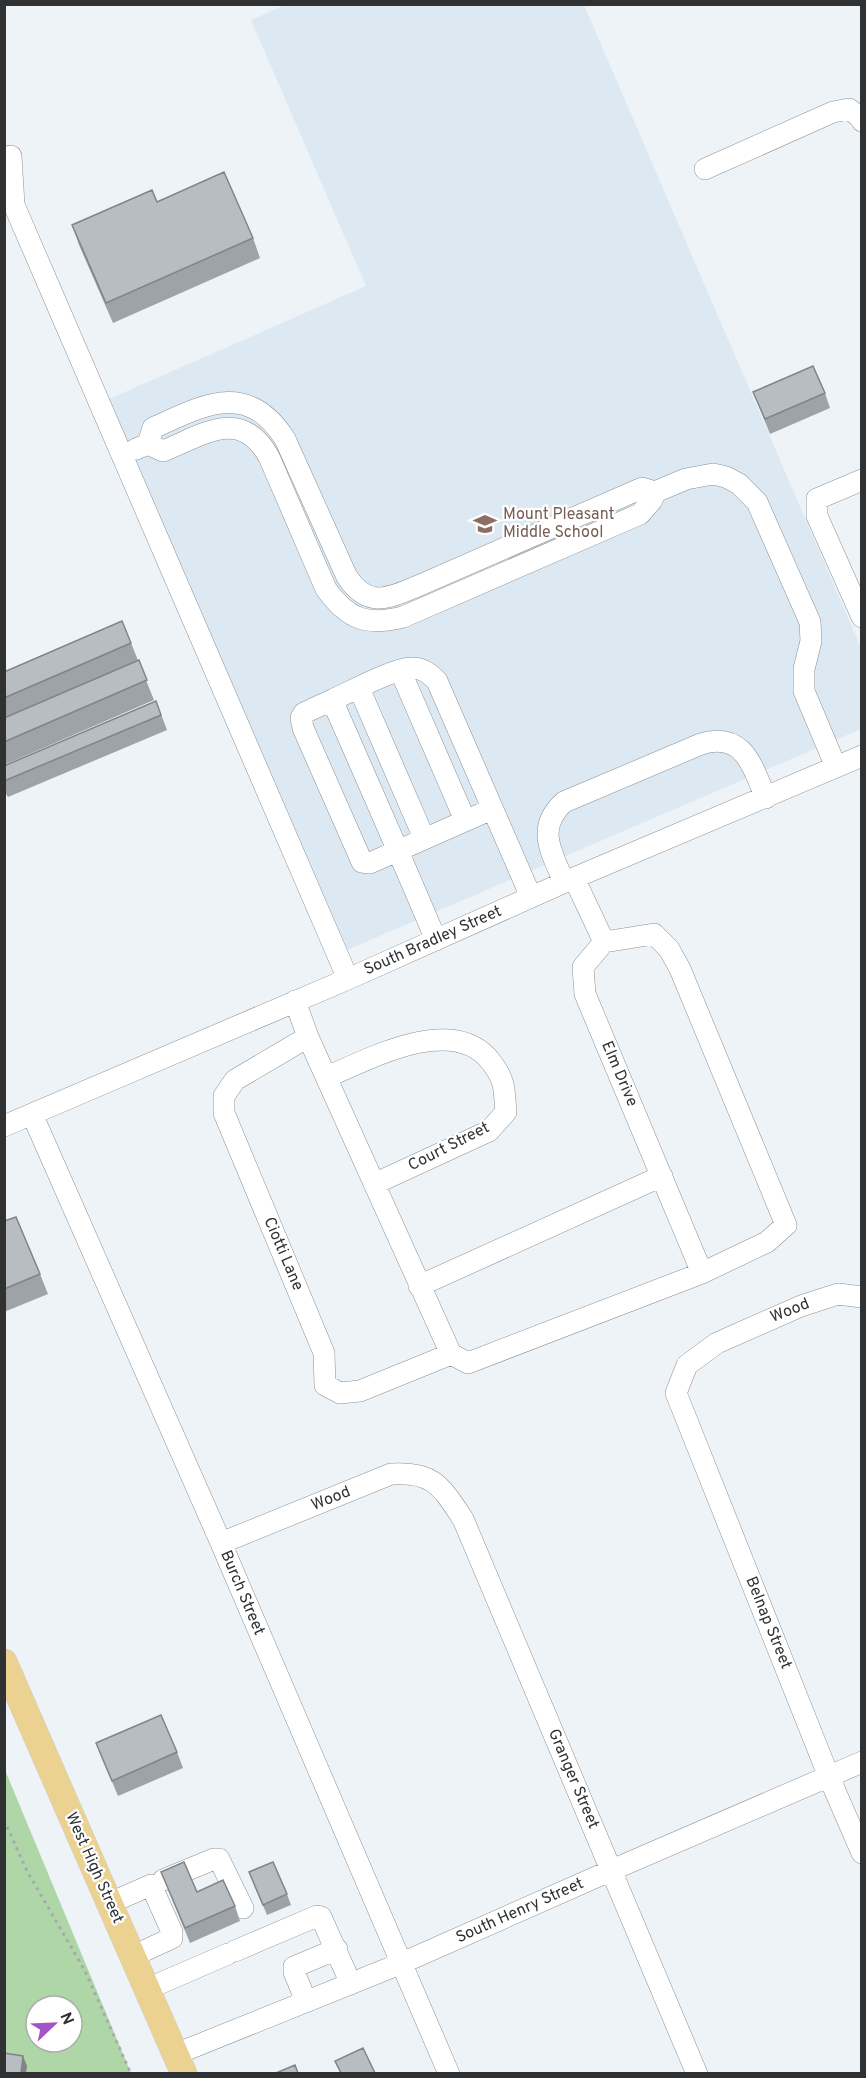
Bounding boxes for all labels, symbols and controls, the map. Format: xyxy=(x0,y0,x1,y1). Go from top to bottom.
place label: Mount Pleasant Middle School xyxy=(503,505,615,543)
school or university icon: Mount Pleasant Middle School xyxy=(472,511,498,537)
street label: South Bradley Street xyxy=(361,902,505,980)
street label: Elm Drive xyxy=(596,1038,642,1110)
street label: Court Street xyxy=(405,1118,493,1176)
street label: Ciotti Lane xyxy=(259,1214,307,1294)
street label: Wood xyxy=(767,1294,813,1328)
street label: Wood xyxy=(308,1482,354,1516)
street label: Burch Street xyxy=(215,1548,269,1638)
street label: Belnap Street xyxy=(740,1574,796,1672)
street label: Granger Street xyxy=(543,1726,603,1832)
street label: West High Street xyxy=(60,1809,128,1927)
street label: South Henry Street xyxy=(453,1874,587,1948)
north arrow xyxy=(24,1994,84,2054)
text: N xyxy=(55,2010,77,2028)

